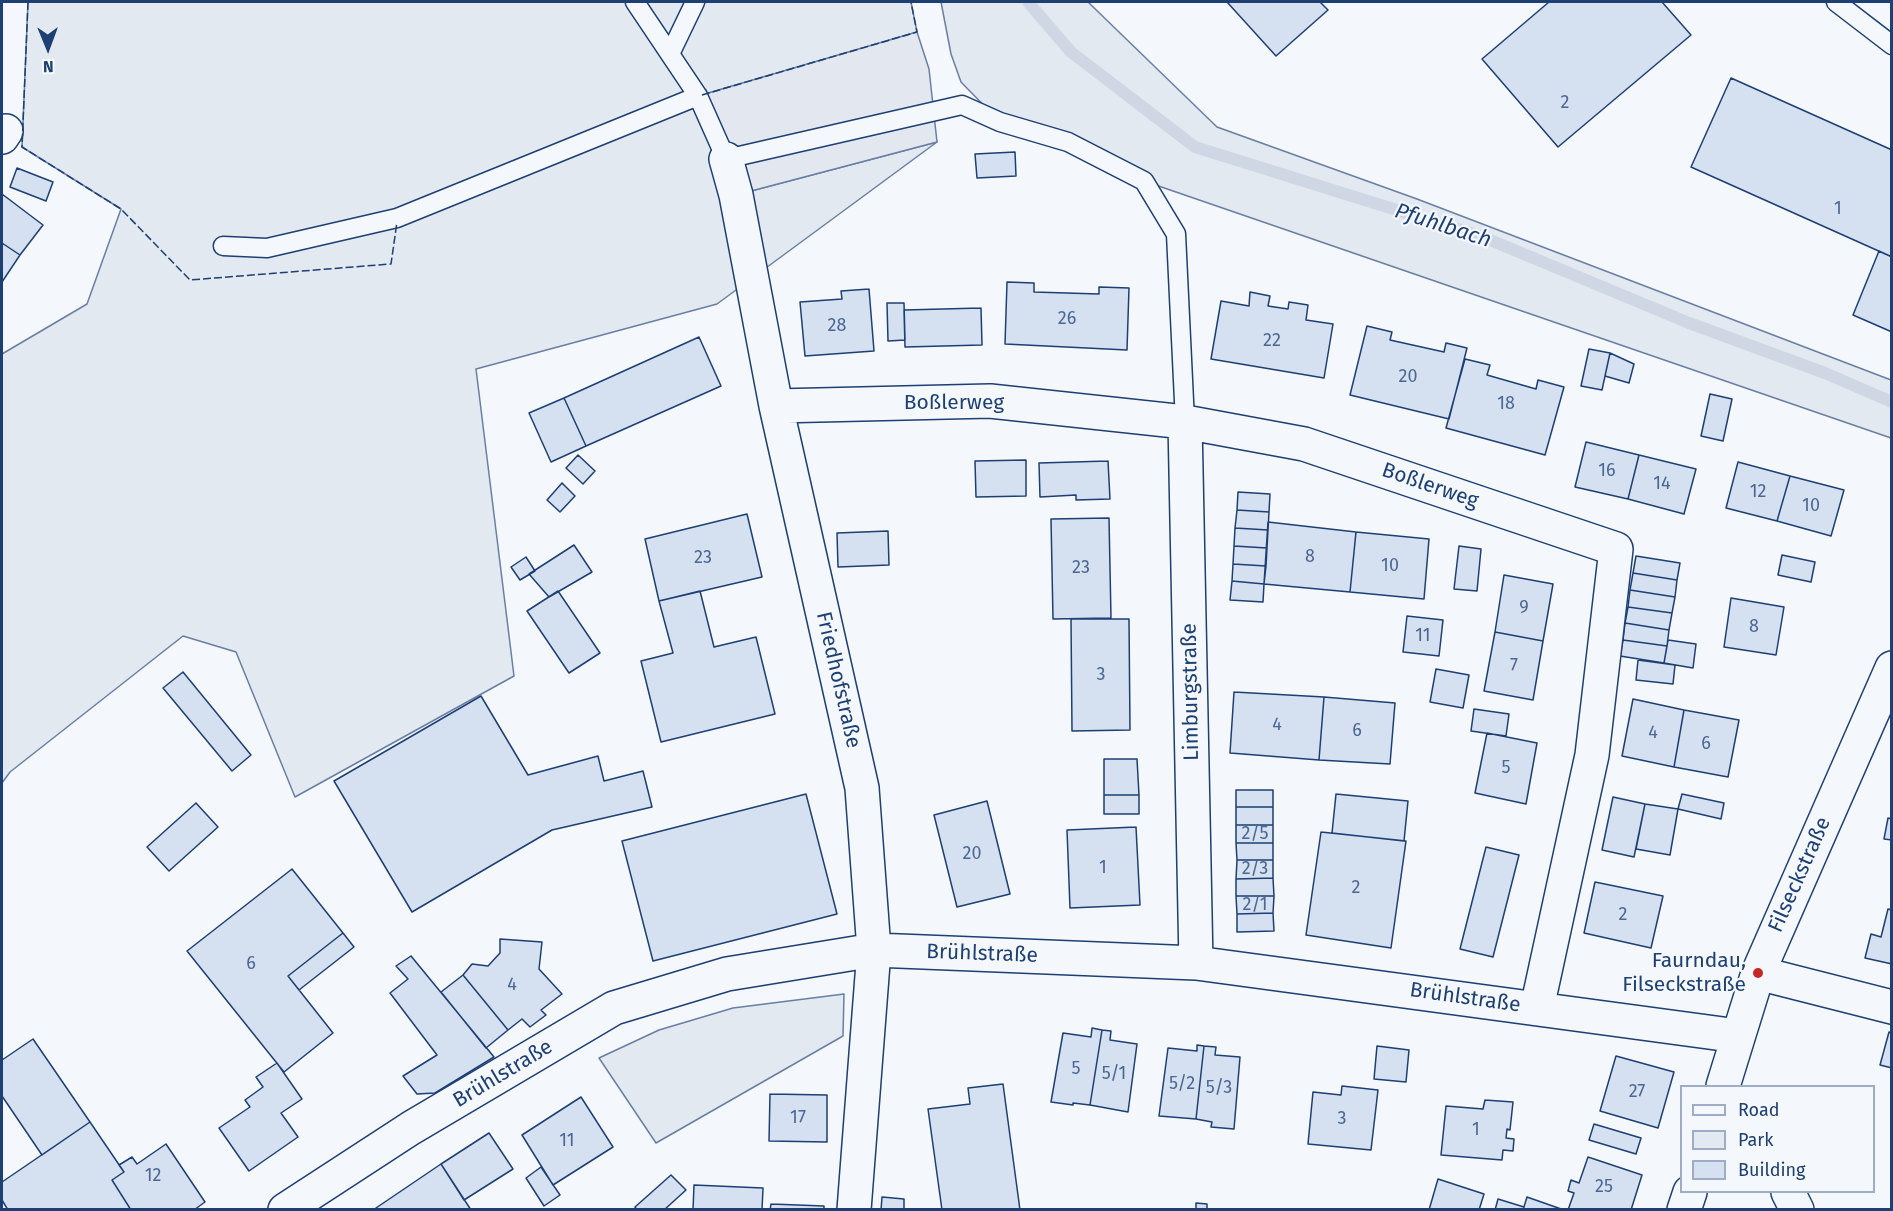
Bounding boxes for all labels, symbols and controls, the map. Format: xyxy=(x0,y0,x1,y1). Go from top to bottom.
north arrow xyxy=(18,18,78,78)
text: N xyxy=(43,57,54,76)
house number: 2 xyxy=(1561,92,1569,114)
water label: Pfuhlbach xyxy=(1391,198,1495,254)
house number: 1 xyxy=(1834,198,1842,220)
house number: 26 xyxy=(1058,308,1076,330)
house number: 28 xyxy=(828,315,846,337)
house number: 22 xyxy=(1263,330,1281,352)
house number: 20 xyxy=(1399,366,1417,388)
street label: Boßlerweg xyxy=(904,390,1004,416)
house number: 18 xyxy=(1497,393,1515,415)
street label: Boßlerweg xyxy=(1378,458,1482,514)
house number: 16 xyxy=(1598,460,1616,482)
house number: 14 xyxy=(1653,473,1671,495)
house number: 12 xyxy=(1750,481,1766,503)
house number: 10 xyxy=(1802,495,1820,517)
house number: 8 xyxy=(1305,546,1315,568)
house number: 23 xyxy=(694,547,712,569)
house number: 10 xyxy=(1381,555,1399,577)
house number: 23 xyxy=(1072,557,1090,579)
house number: 9 xyxy=(1519,597,1529,619)
street label: Friedhofstraße xyxy=(810,609,866,751)
house number: 8 xyxy=(1749,616,1759,638)
street label: Limburgstraße xyxy=(1177,623,1205,761)
house number: 11 xyxy=(1415,625,1431,647)
house number: 7 xyxy=(1510,655,1518,677)
house number: 3 xyxy=(1097,664,1105,686)
house number: 4 xyxy=(1272,714,1282,736)
house number: 6 xyxy=(1352,720,1362,742)
house number: 4 xyxy=(1648,722,1658,744)
house number: 6 xyxy=(1701,733,1711,755)
house number: 5 xyxy=(1501,757,1511,779)
street label: Filseckstraße xyxy=(1763,813,1837,937)
house number: 2/5 xyxy=(1242,823,1268,845)
house number: 20 xyxy=(963,843,981,865)
house number: 1 xyxy=(1099,857,1107,879)
house number: 2/3 xyxy=(1242,858,1268,880)
house number: 2 xyxy=(1352,877,1360,899)
house number: 2/1 xyxy=(1243,894,1267,916)
house number: 2 xyxy=(1619,904,1627,926)
street label: Brühlstraße xyxy=(926,939,1038,969)
place label: Faurndau, Filseckstraße xyxy=(1622,948,1746,998)
house number: 6 xyxy=(246,953,256,975)
marker: Faurndau, Filseckstraße xyxy=(1751,966,1765,980)
house number: 4 xyxy=(507,974,517,996)
street label: Brühlstraße xyxy=(1408,978,1522,1018)
street label: Brühlstraße xyxy=(449,1034,557,1114)
house number: 5 xyxy=(1071,1058,1081,1080)
house number: 5/1 xyxy=(1102,1063,1126,1085)
house number: 5/2 xyxy=(1169,1073,1195,1095)
house number: 5/3 xyxy=(1206,1077,1232,1099)
house number: 27 xyxy=(1629,1081,1645,1103)
legend xyxy=(1680,1085,1875,1193)
text: Road xyxy=(1738,1099,1780,1121)
house number: 17 xyxy=(790,1107,806,1129)
house number: 3 xyxy=(1338,1108,1346,1130)
house number: 1 xyxy=(1472,1119,1480,1141)
text: Park xyxy=(1738,1129,1773,1151)
house number: 11 xyxy=(559,1130,575,1152)
text: Building xyxy=(1738,1159,1805,1181)
house number: 12 xyxy=(145,1165,161,1187)
house number: 25 xyxy=(1595,1176,1613,1198)

